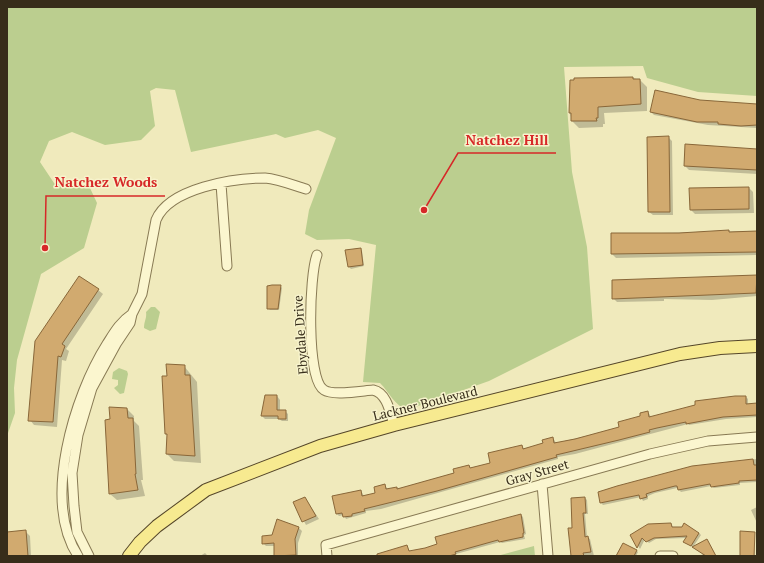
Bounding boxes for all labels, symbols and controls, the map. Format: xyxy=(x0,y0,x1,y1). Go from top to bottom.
callout: Natchez Hill xyxy=(458,127,556,153)
text: Natchez Hill xyxy=(466,130,549,149)
callout: Natchez Woods xyxy=(46,170,165,196)
text: Natchez Woods xyxy=(55,172,157,191)
street label: Ebydale Drive xyxy=(288,295,312,375)
street label: Lackner Boulevard xyxy=(371,381,479,425)
street label: Gray Street xyxy=(503,454,571,490)

